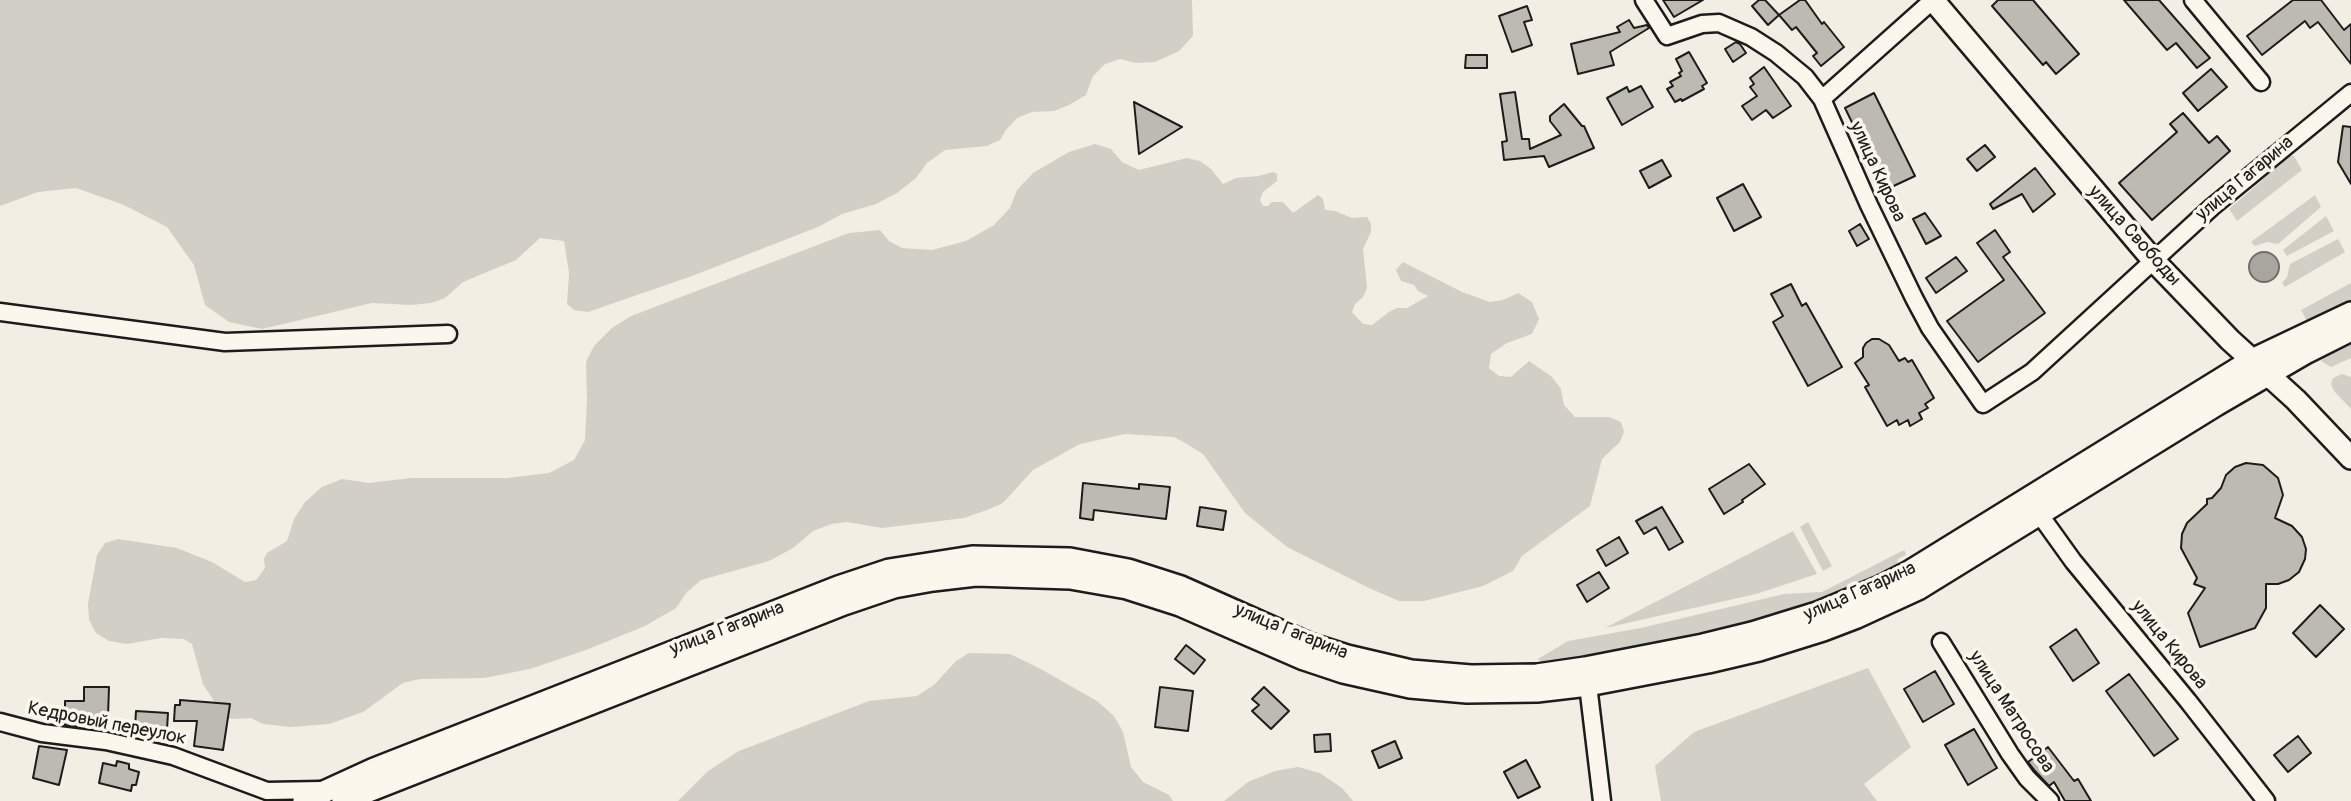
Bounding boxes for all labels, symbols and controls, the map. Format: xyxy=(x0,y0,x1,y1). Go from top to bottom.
street label: улица Кирова xyxy=(1844,118,1910,226)
street label: улица Гагарина xyxy=(2192,132,2298,226)
street label: улица Свободы xyxy=(2083,181,2185,291)
street label: улица Гагарина xyxy=(1800,557,1920,627)
street label: улица Кирова xyxy=(2126,596,2212,694)
street label: улица Гагарина xyxy=(667,597,787,661)
street label: улица Гагарина xyxy=(1231,599,1351,665)
street label: улица Матросова xyxy=(1963,647,2059,777)
street label: Кедровый переулок xyxy=(26,697,188,751)

